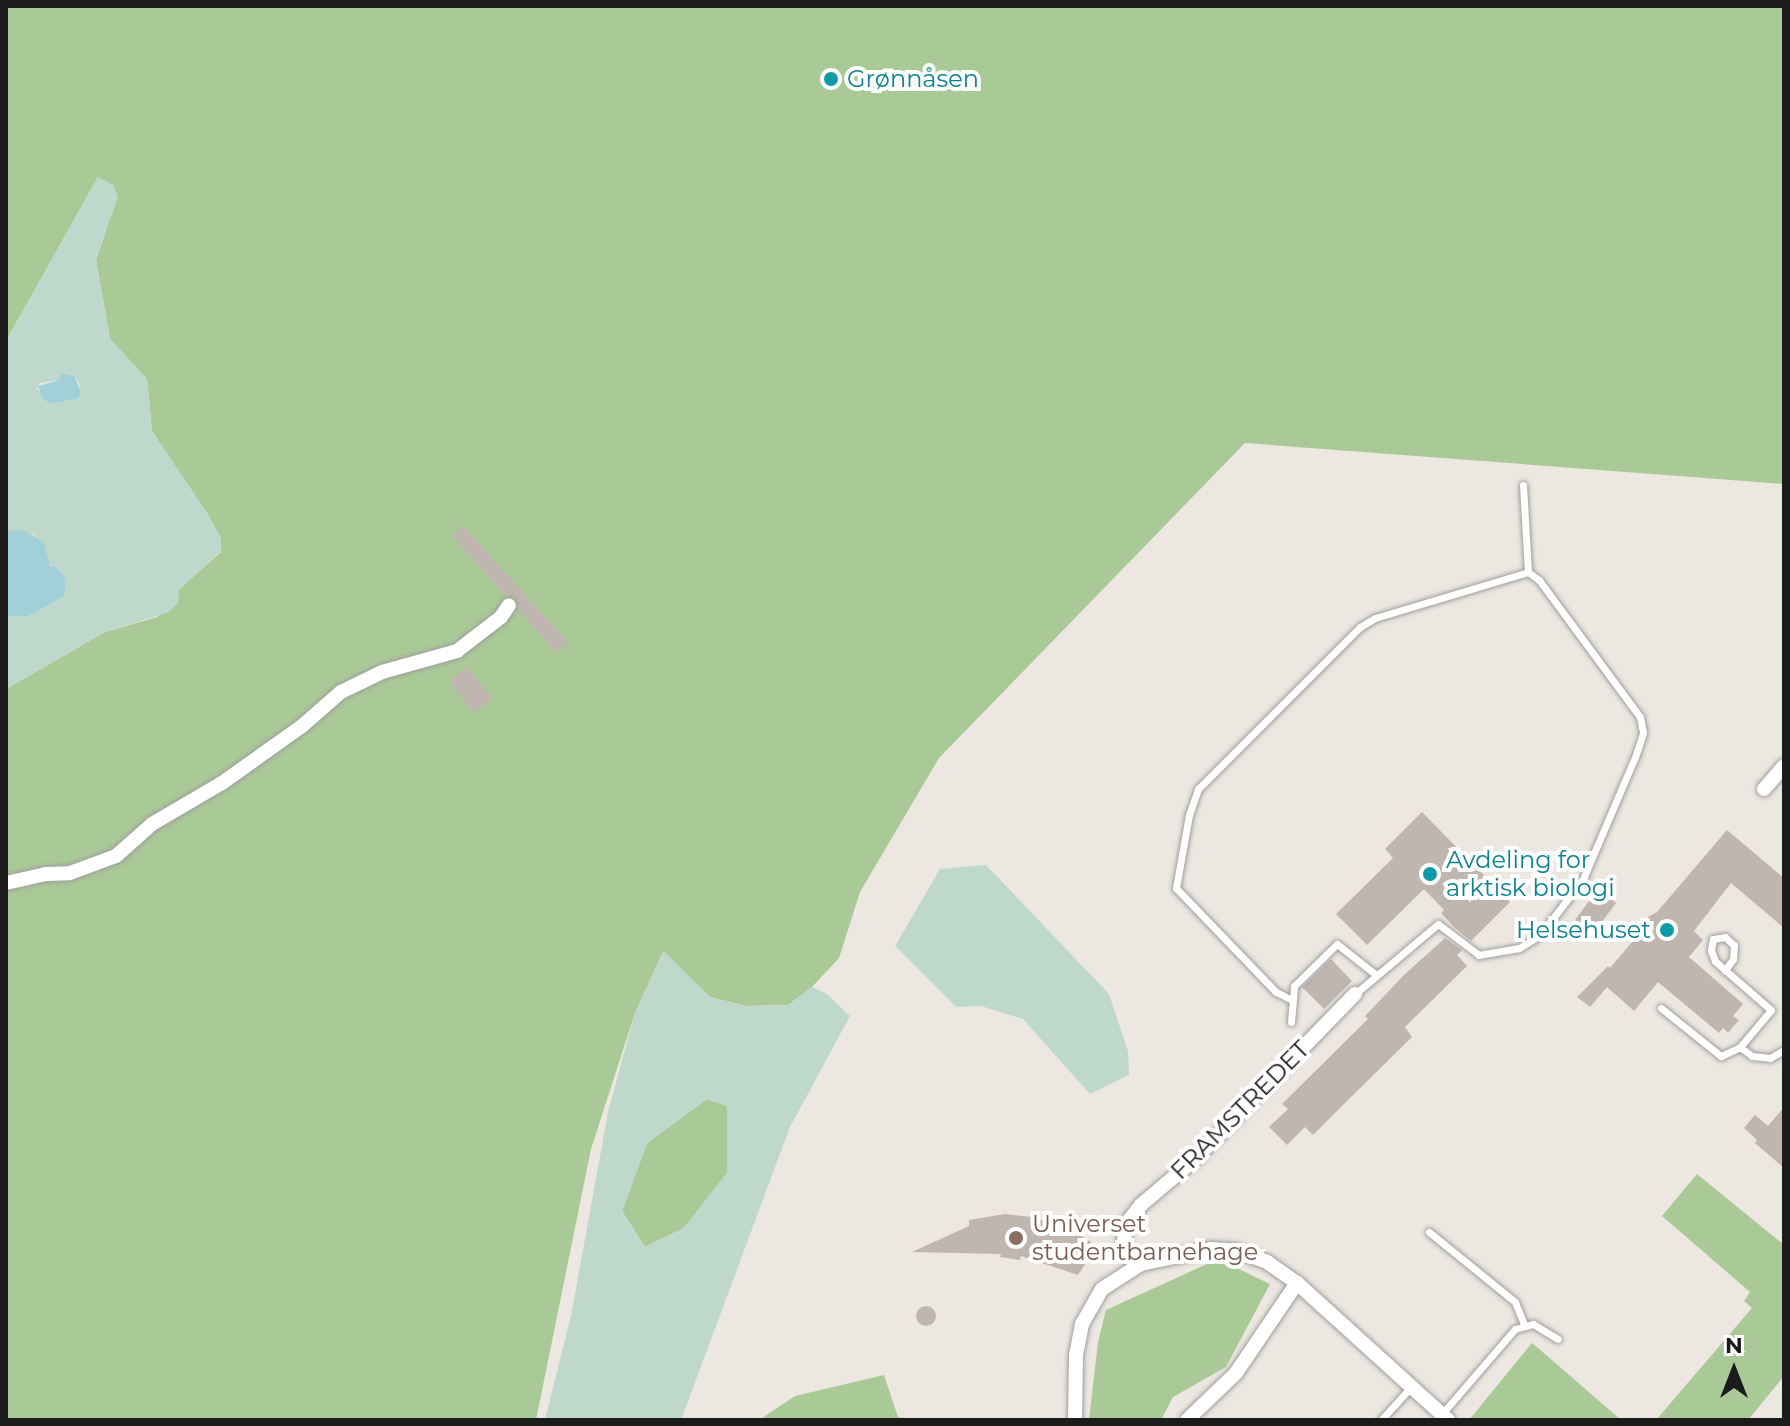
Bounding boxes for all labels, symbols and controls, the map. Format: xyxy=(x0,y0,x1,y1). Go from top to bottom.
place label: Grønnåsen xyxy=(847,65,979,93)
marker: Grønnåsen xyxy=(822,70,840,88)
place label: Avdeling for arktisk biologi xyxy=(1446,846,1615,902)
marker: Avdeling for arktisk biologi xyxy=(1421,865,1439,883)
place label: Helsehuset xyxy=(1516,916,1651,944)
marker: Helsehuset xyxy=(1658,921,1676,939)
street label: FRAMSTREDET xyxy=(1165,1035,1315,1185)
place label: Universet studentbarnehage xyxy=(1032,1210,1258,1266)
marker: Universet studentbarnehage xyxy=(1007,1229,1025,1247)
north arrow xyxy=(1694,1330,1774,1410)
text: N xyxy=(1725,1332,1743,1359)

